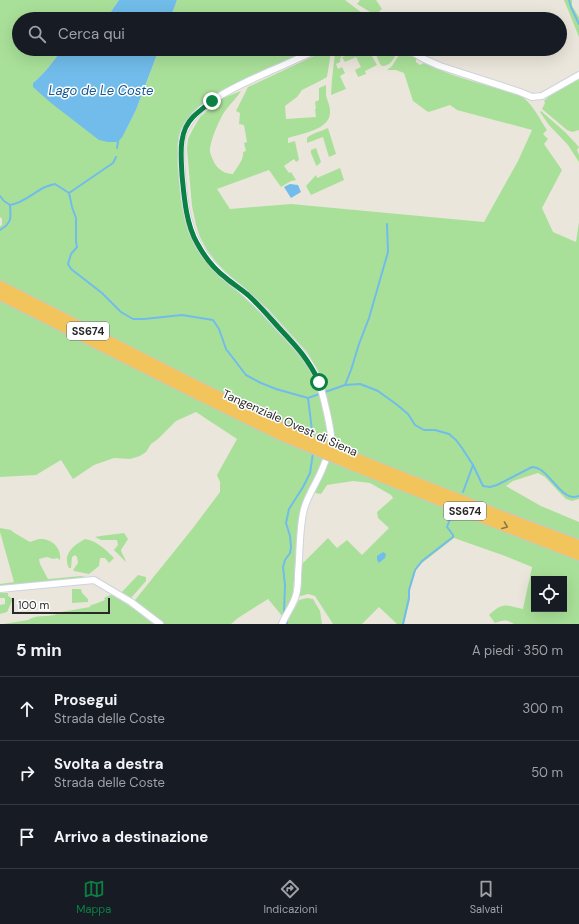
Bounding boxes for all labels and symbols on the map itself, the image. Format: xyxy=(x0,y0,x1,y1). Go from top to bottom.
water label: Lago de Le Coste xyxy=(49,82,153,99)
route end xyxy=(203,92,221,110)
road number: SS674 xyxy=(67,322,109,340)
route start xyxy=(310,373,328,391)
street label: Tangenziale Ovest di Siena xyxy=(220,386,360,460)
road number: SS674 xyxy=(444,502,486,520)
one-way arrow xyxy=(502,522,509,530)
scale bar xyxy=(12,596,110,615)

